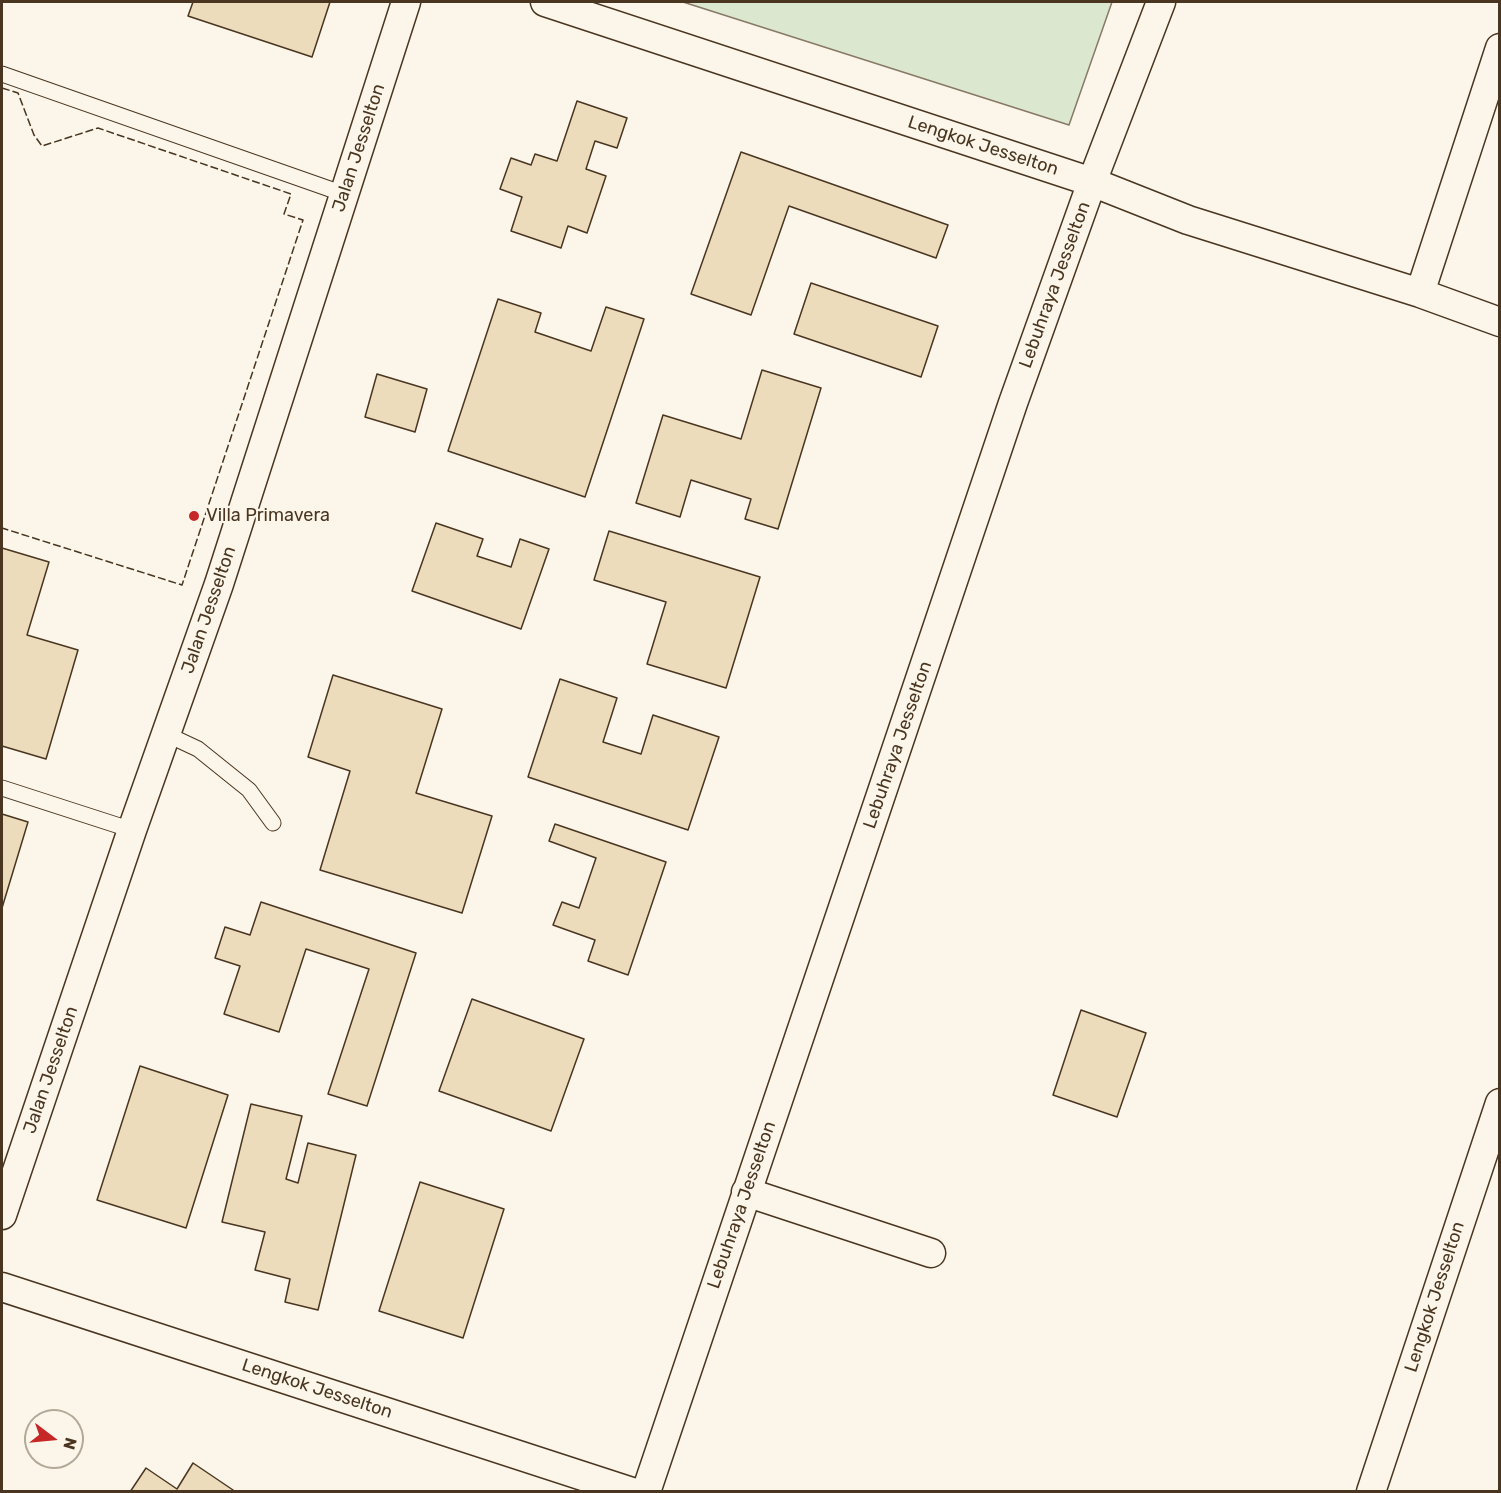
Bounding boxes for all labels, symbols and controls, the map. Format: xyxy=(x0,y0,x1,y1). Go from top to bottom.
street label: Jalan Jesselton xyxy=(328,81,390,215)
street label: Lengkok Jesselton xyxy=(905,111,1061,181)
street label: Lebuhraya Jesselton xyxy=(1015,199,1095,371)
place label: Villa Primavera xyxy=(206,505,330,527)
marker: Villa Primavera xyxy=(187,509,201,523)
street label: Jalan Jesselton xyxy=(177,543,241,677)
street label: Lebuhraya Jesselton xyxy=(859,659,937,831)
street label: Jalan Jesselton xyxy=(19,1003,83,1137)
street label: Lebuhraya Jesselton xyxy=(703,1119,781,1291)
street label: Lengkok Jesselton xyxy=(1400,1219,1470,1375)
street label: Lengkok Jesselton xyxy=(239,1354,395,1424)
north arrow xyxy=(24,1409,84,1469)
text: N xyxy=(59,1435,81,1452)

